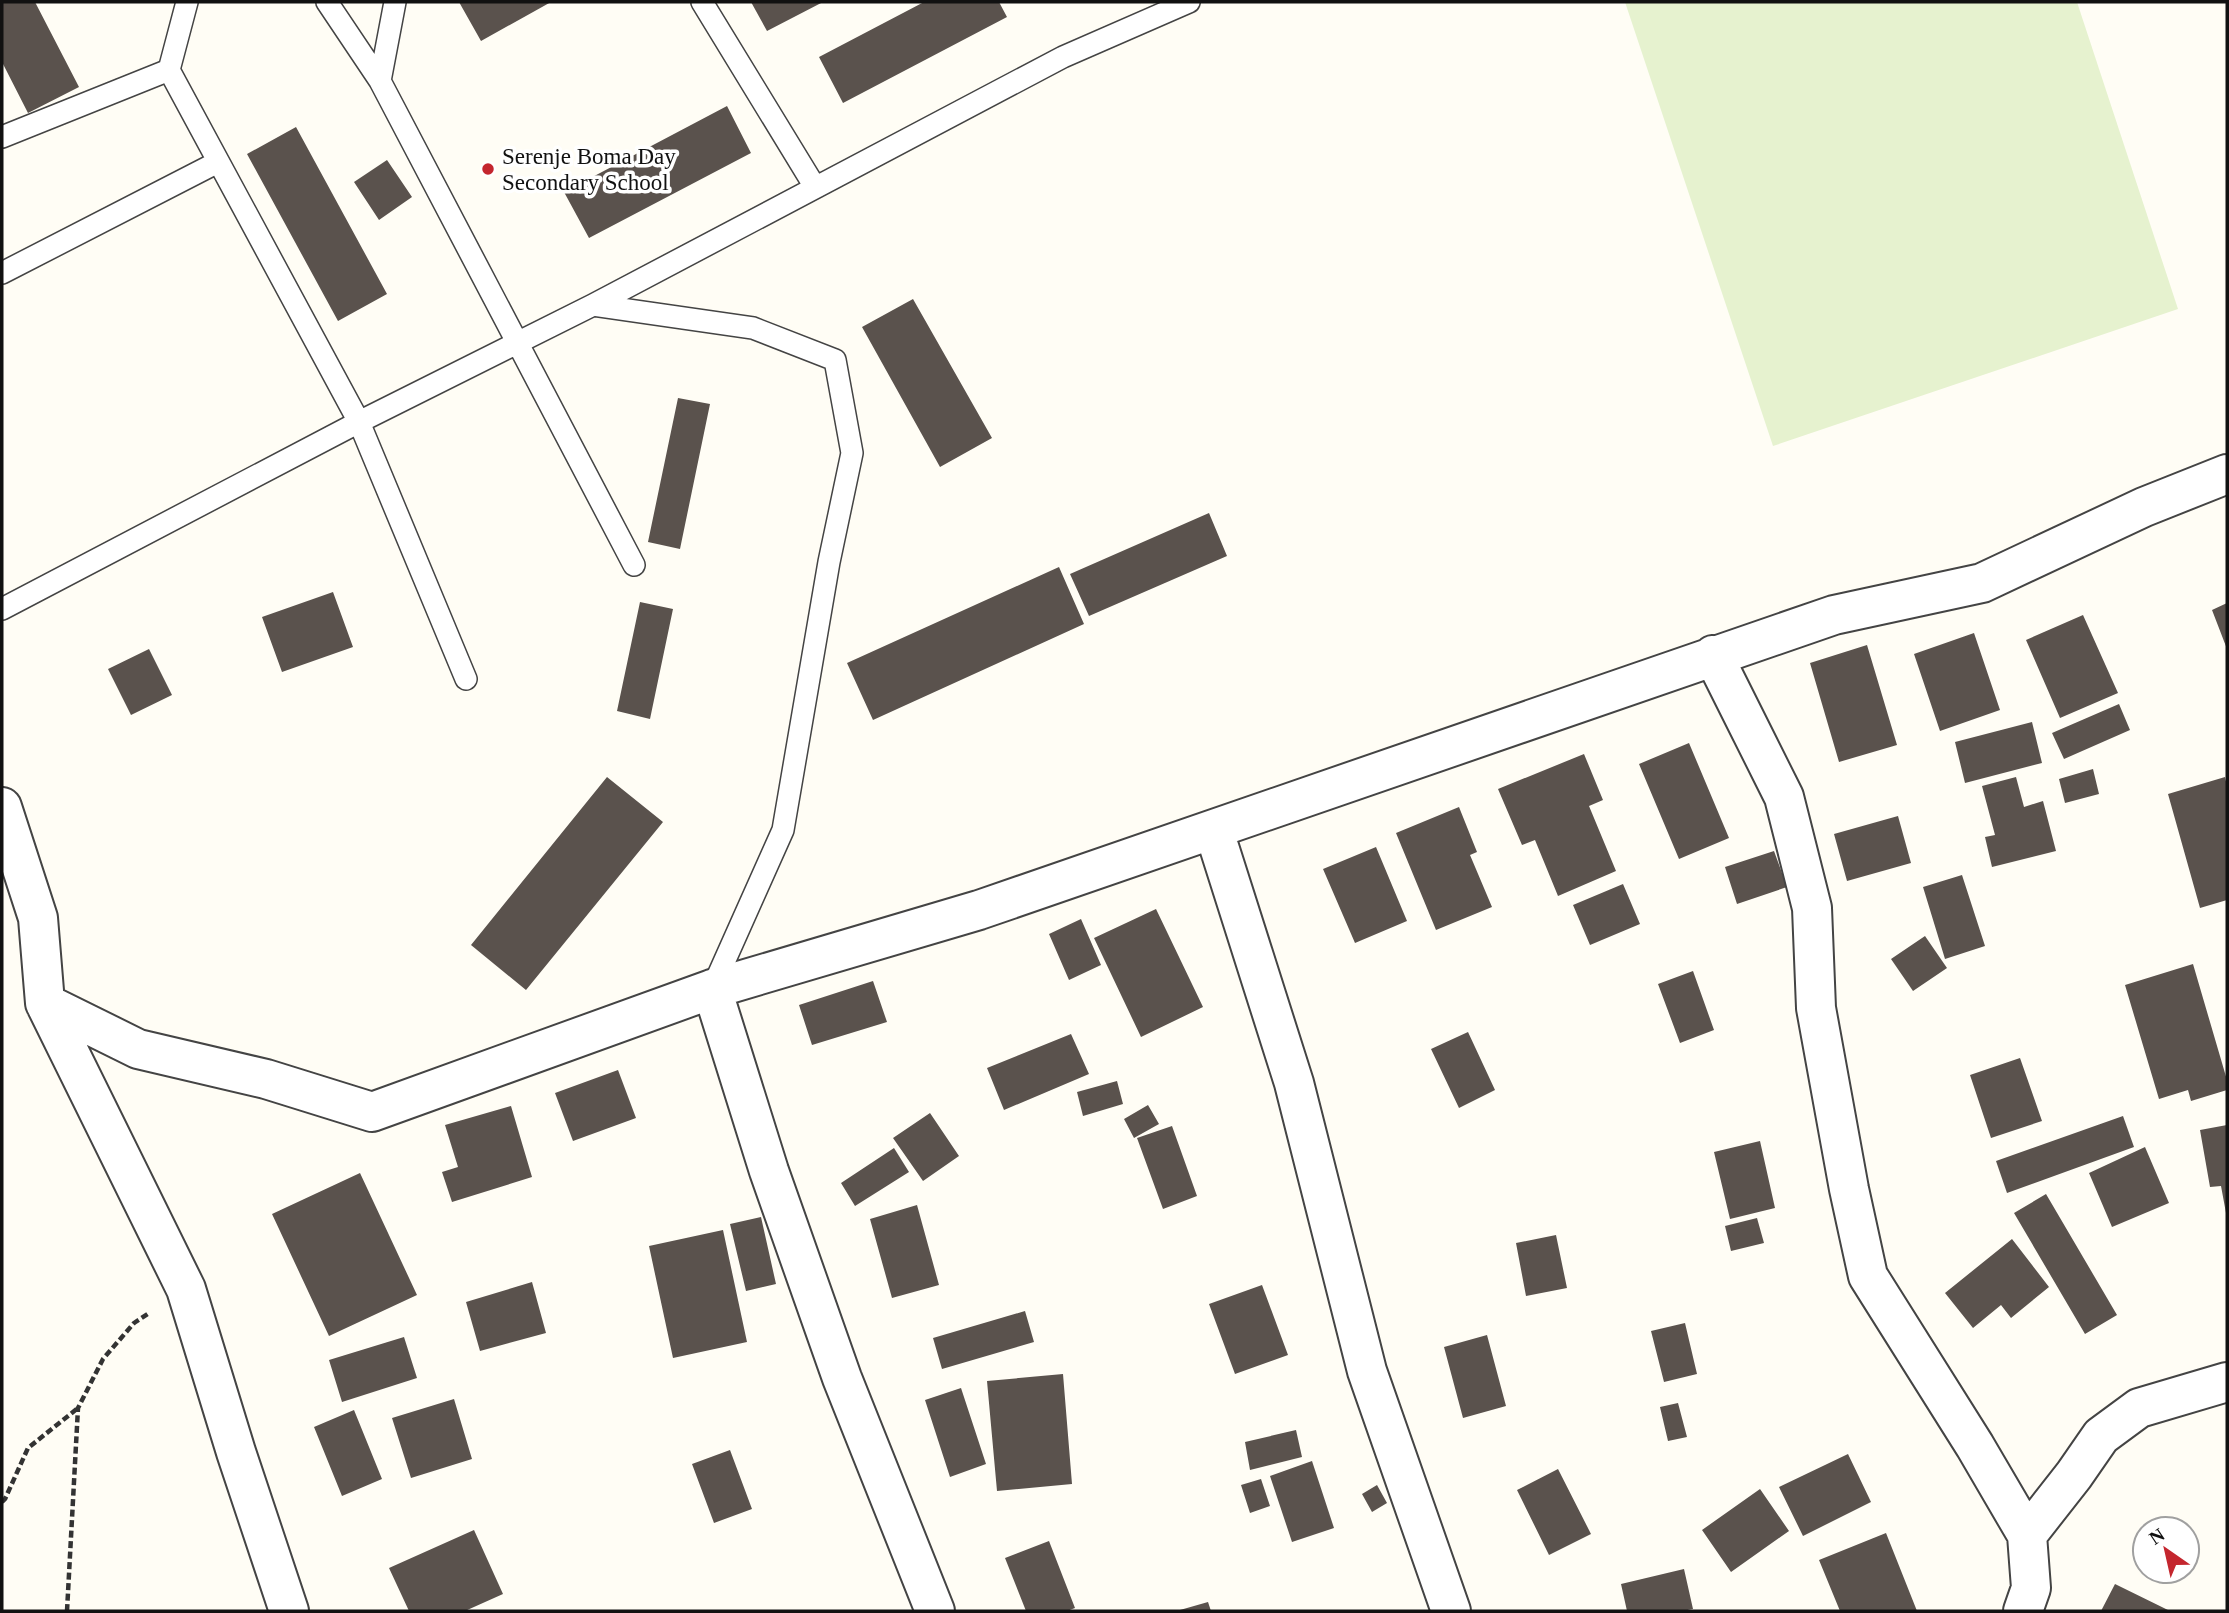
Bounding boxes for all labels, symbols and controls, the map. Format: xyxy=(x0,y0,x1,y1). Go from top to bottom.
place label: Serenje Boma Day Secondary School xyxy=(502,144,676,195)
marker: Serenje Boma Day Secondary School xyxy=(480,161,496,177)
north arrow xyxy=(2131,1515,2201,1585)
text: N xyxy=(2145,1524,2169,1549)

